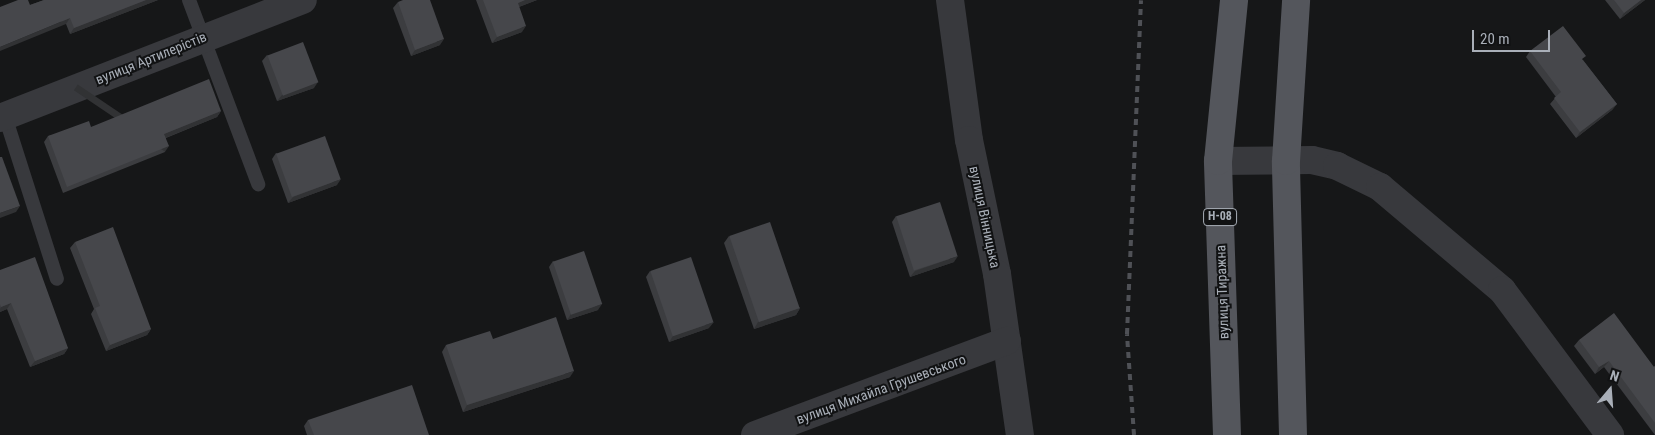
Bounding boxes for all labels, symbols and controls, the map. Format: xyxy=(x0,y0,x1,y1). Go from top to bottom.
scale bar xyxy=(1475,20,1552,52)
street label: вулиця Артилерістів xyxy=(93,28,209,88)
text: 20 m xyxy=(1480,30,1510,48)
street label: вулиця Вінницька xyxy=(966,164,1004,270)
road number: Н-08 xyxy=(1202,208,1238,226)
street label: вулиця Тиражна xyxy=(1212,244,1232,340)
street label: вулиця Михайла Грушевського xyxy=(794,350,968,428)
north arrow xyxy=(1585,365,1635,415)
text: N xyxy=(1608,367,1621,385)

